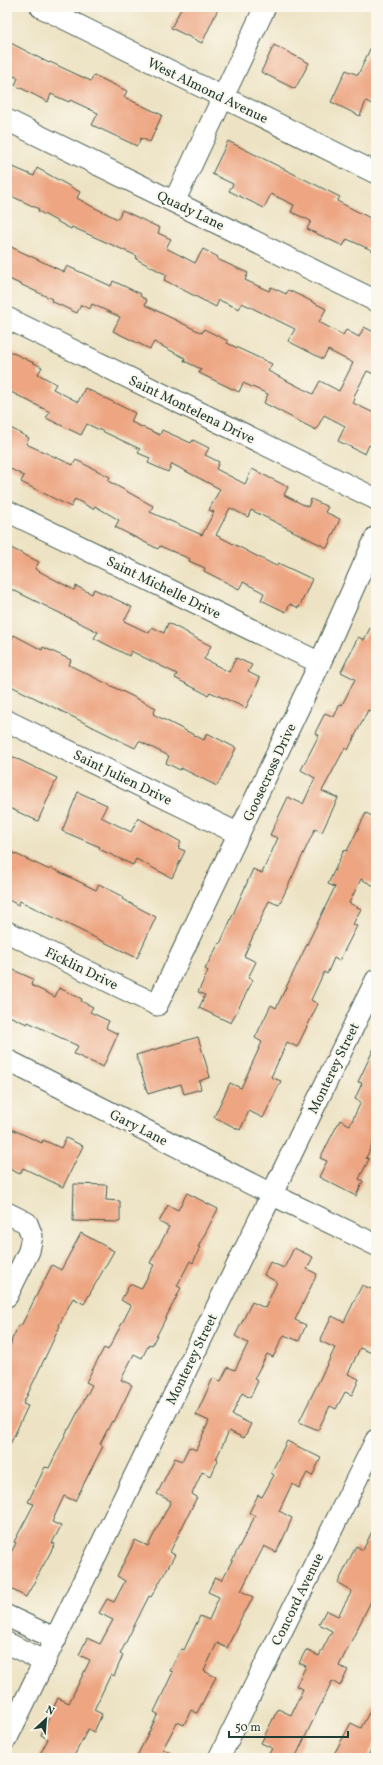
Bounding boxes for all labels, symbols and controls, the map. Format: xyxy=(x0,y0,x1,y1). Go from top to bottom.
street label: West Almond Avenue xyxy=(144,54,271,129)
street label: Quady Lane xyxy=(153,187,228,236)
street label: Saint Montelena Drive xyxy=(125,372,258,449)
street label: Saint Michelle Drive xyxy=(103,552,224,624)
street label: Goosecross Drive xyxy=(239,720,302,825)
street label: Saint Julien Drive xyxy=(70,746,175,811)
street label: Ficklin Drive xyxy=(42,944,121,995)
street label: Monterey Street xyxy=(304,1020,365,1117)
street label: Gary Lane xyxy=(106,1106,171,1151)
street label: Monterey Street xyxy=(162,1311,223,1408)
street label: Concord Avenue xyxy=(268,1550,329,1649)
north arrow xyxy=(26,1699,66,1739)
text: N xyxy=(43,1703,57,1720)
scale bar xyxy=(229,1713,348,1739)
text: 50 m xyxy=(235,1720,261,1736)

